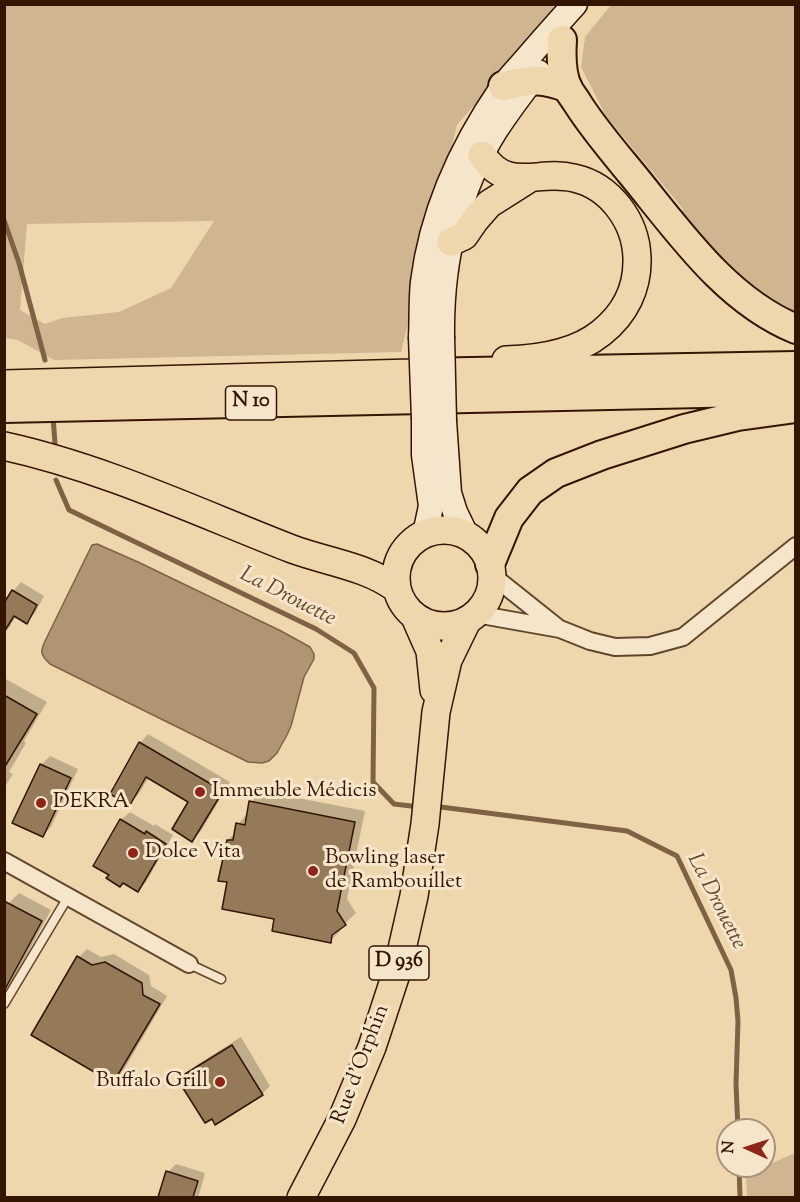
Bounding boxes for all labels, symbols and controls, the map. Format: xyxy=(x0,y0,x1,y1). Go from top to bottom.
road number: N 10 xyxy=(226,386,276,420)
water label: La Drouette xyxy=(235,563,339,633)
place label: Immeuble Médicis xyxy=(212,779,377,805)
marker: Immeuble Médicis xyxy=(193,785,207,799)
place label: DEKRA xyxy=(53,790,130,816)
marker: DEKRA xyxy=(34,796,48,810)
place label: Dolce Vita xyxy=(145,840,241,866)
marker: Dolce Vita xyxy=(126,846,140,860)
place label: Bowling laser de Rambouillet xyxy=(325,846,462,896)
water label: La Drouette xyxy=(680,850,750,954)
marker: Bowling laser de Rambouillet xyxy=(306,864,320,878)
road number: D 936 xyxy=(369,946,429,980)
street label: Rue d'Orphin xyxy=(328,1002,396,1128)
place label: Buffalo Grill xyxy=(96,1069,208,1095)
marker: Buffalo Grill xyxy=(213,1075,227,1089)
north arrow xyxy=(716,1118,776,1178)
text: N xyxy=(718,1140,741,1154)

